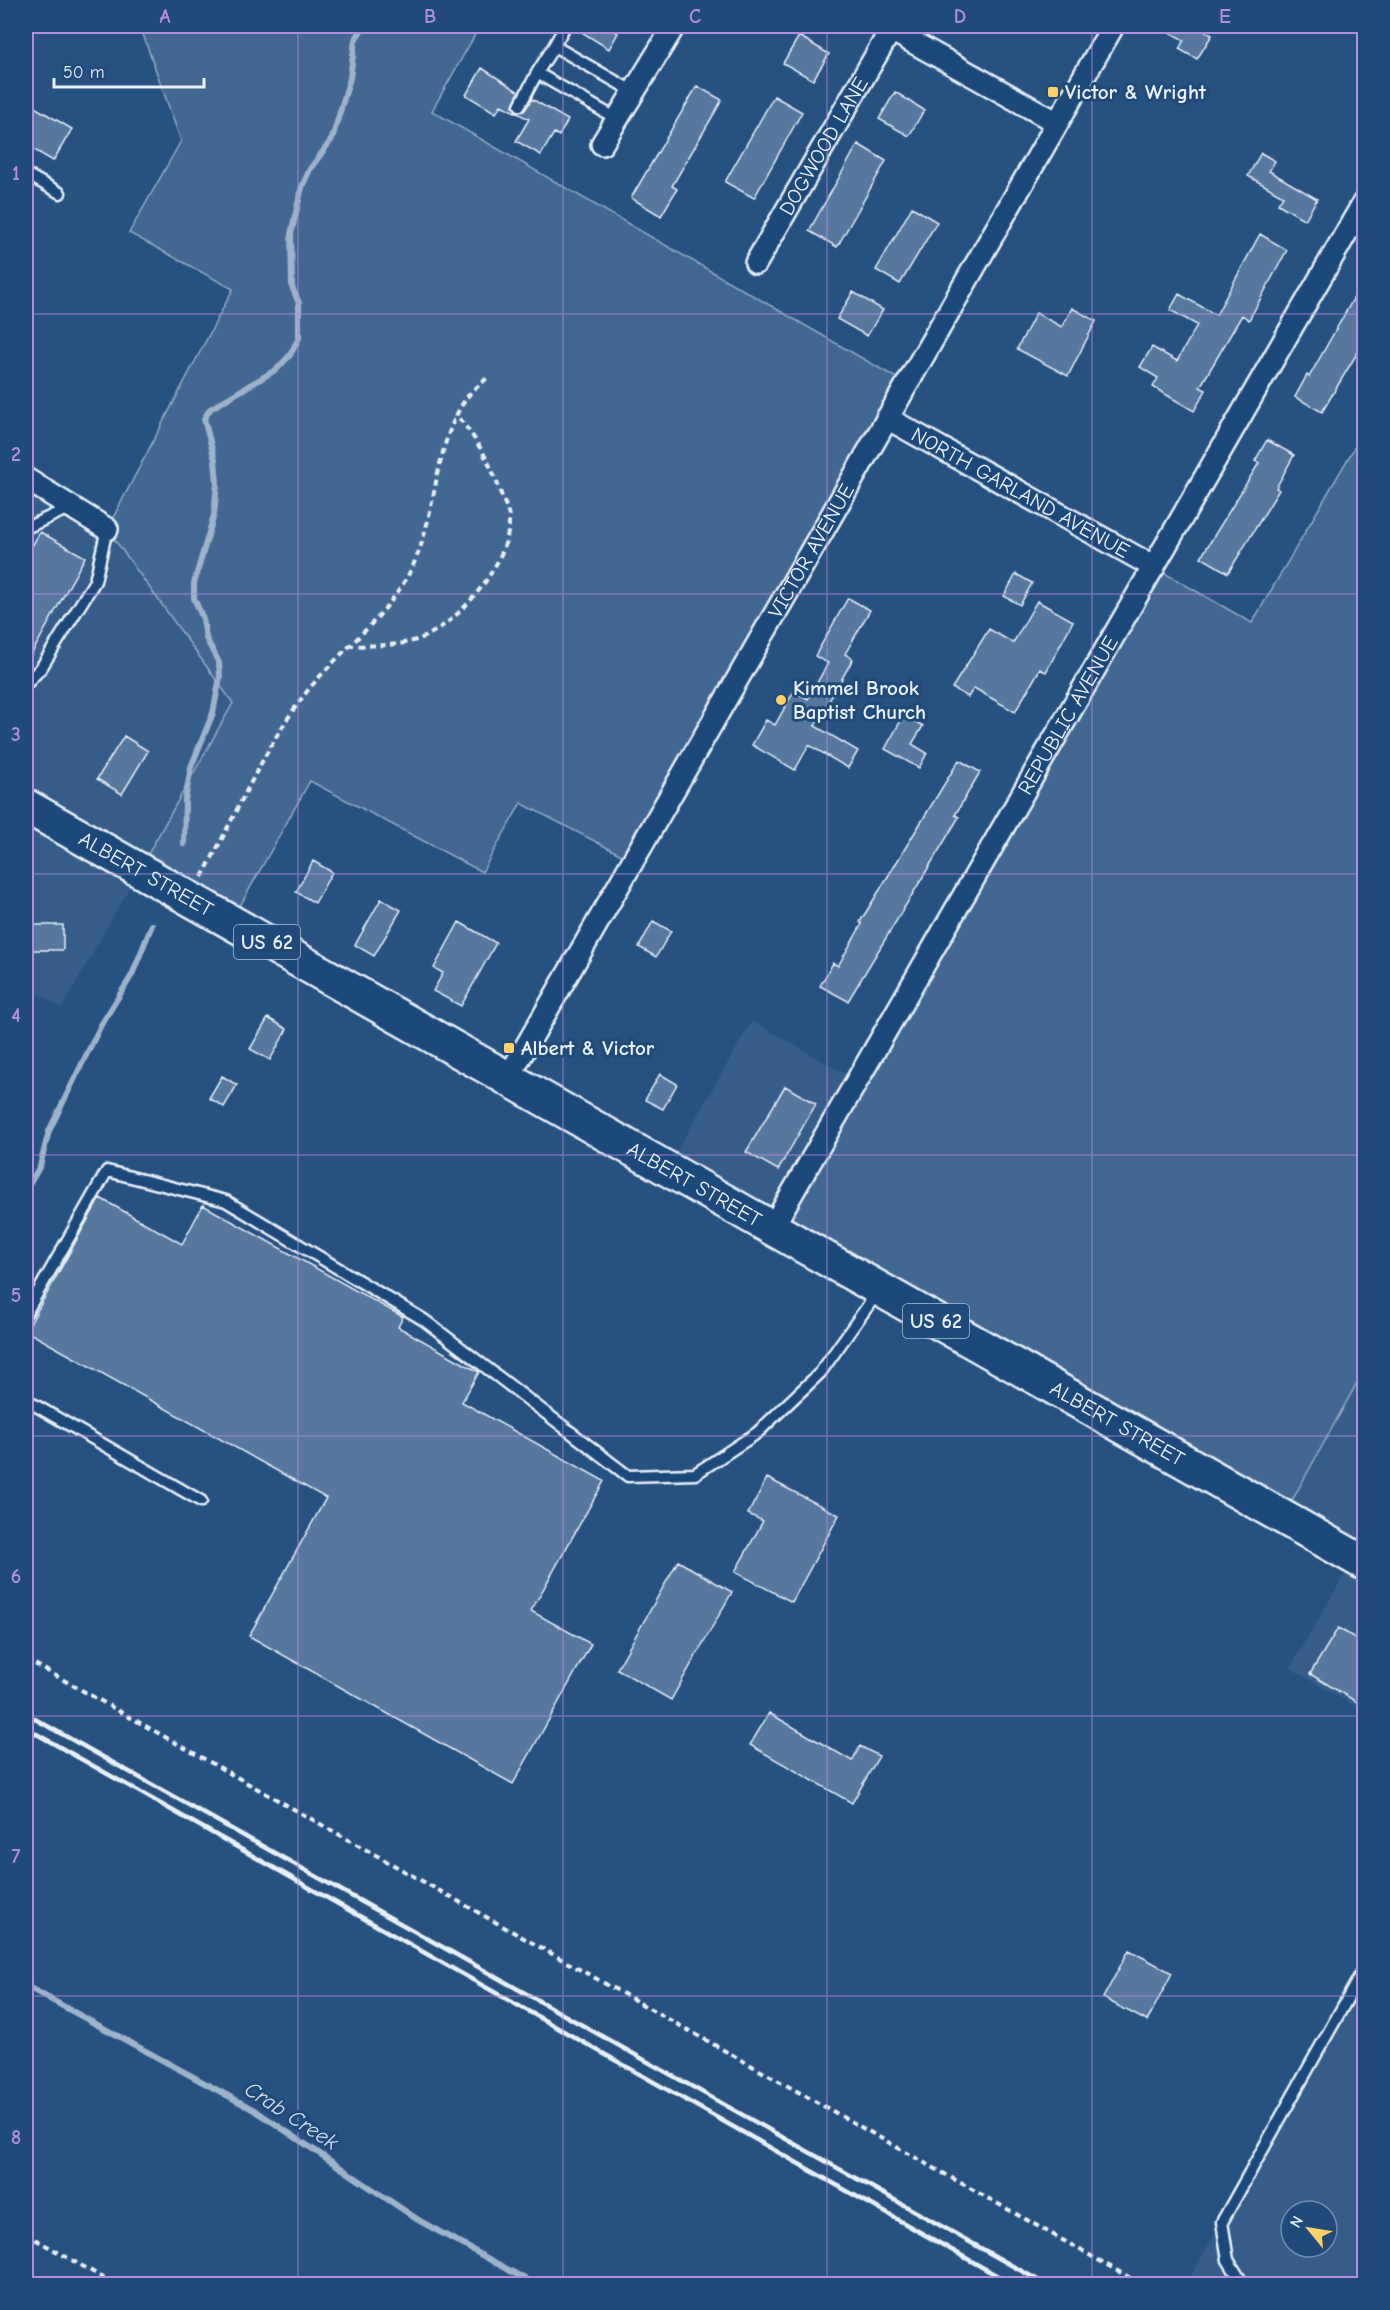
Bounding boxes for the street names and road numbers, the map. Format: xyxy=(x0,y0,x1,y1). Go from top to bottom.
street label: DOGWOOD LANE xyxy=(774,73,873,220)
street label: NORTH GARLAND AVENUE xyxy=(907,422,1134,563)
street label: VICTOR AVENUE xyxy=(763,480,859,622)
street label: REPUBLIC AVENUE xyxy=(1013,632,1123,799)
street label: ALBERT STREET xyxy=(75,826,217,921)
road number: US 62 xyxy=(234,925,300,959)
street label: ALBERT STREET xyxy=(623,1137,766,1232)
road number: US 62 xyxy=(903,1304,969,1338)
street label: ALBERT STREET xyxy=(1046,1376,1189,1471)

